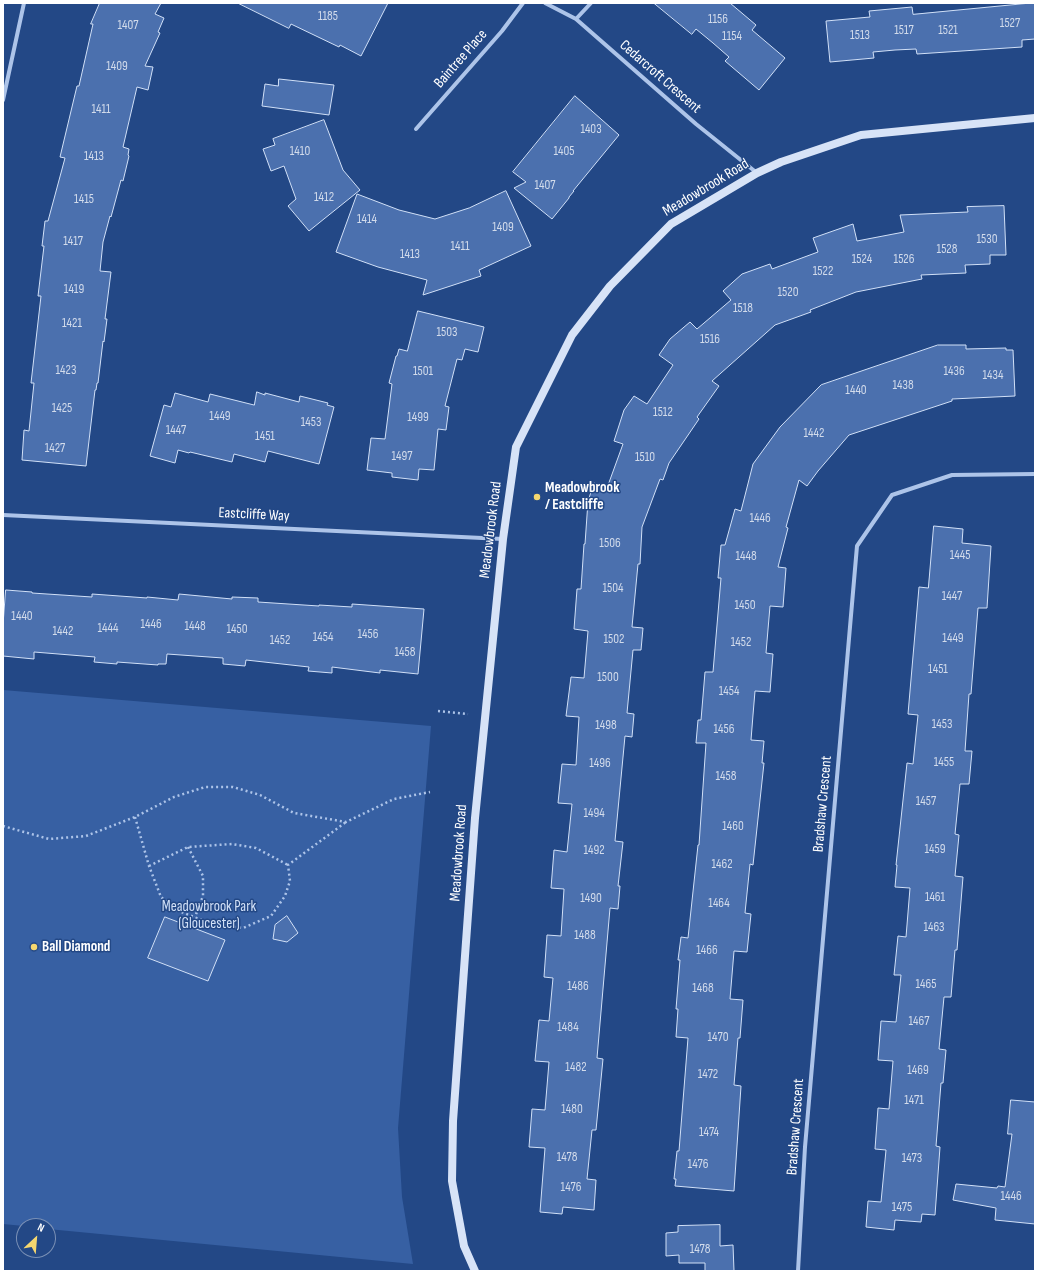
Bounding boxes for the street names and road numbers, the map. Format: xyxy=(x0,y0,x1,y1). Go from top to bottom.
street label: Baintree Place xyxy=(431,26,491,92)
street label: Cedarcroft Crescent xyxy=(615,37,705,117)
street label: Meadowbrook Road xyxy=(660,155,752,221)
street label: Meadowbrook Road xyxy=(476,481,506,579)
street label: Eastcliffe Way xyxy=(218,504,290,526)
street label: Bradshaw Crescent xyxy=(810,755,836,853)
street label: Meadowbrook Road xyxy=(447,804,471,902)
street label: Bradshaw Crescent xyxy=(784,1078,808,1176)

